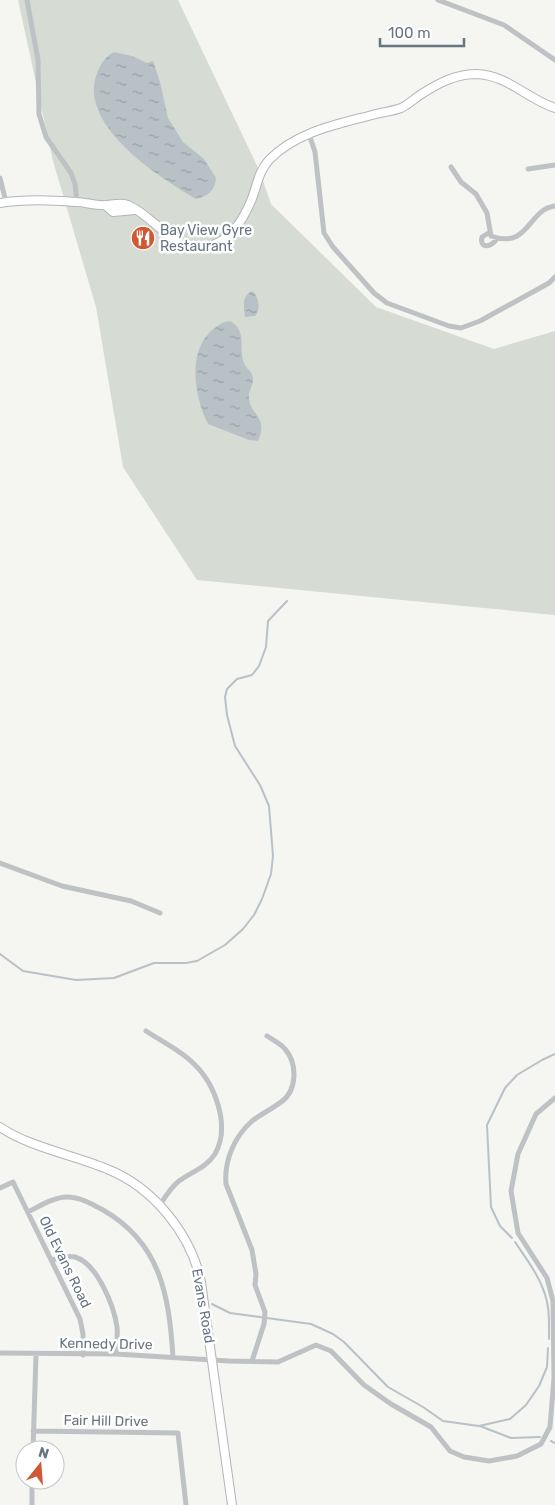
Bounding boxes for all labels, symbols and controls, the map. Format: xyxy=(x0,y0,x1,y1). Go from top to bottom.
scale bar xyxy=(380,15,464,47)
text: 100 m xyxy=(388,24,430,42)
place label: Bay View Gyre Restaurant xyxy=(160,222,252,255)
restaurant icon: Bay View Gyre Restaurant xyxy=(130,225,156,251)
street label: Old Evans Road xyxy=(35,1213,95,1311)
street label: Evans Road xyxy=(188,1267,218,1345)
street label: Kennedy Drive xyxy=(59,1335,153,1353)
street label: Fair Hill Drive xyxy=(64,1412,149,1430)
north arrow xyxy=(15,1440,65,1490)
text: N xyxy=(36,1443,51,1463)

